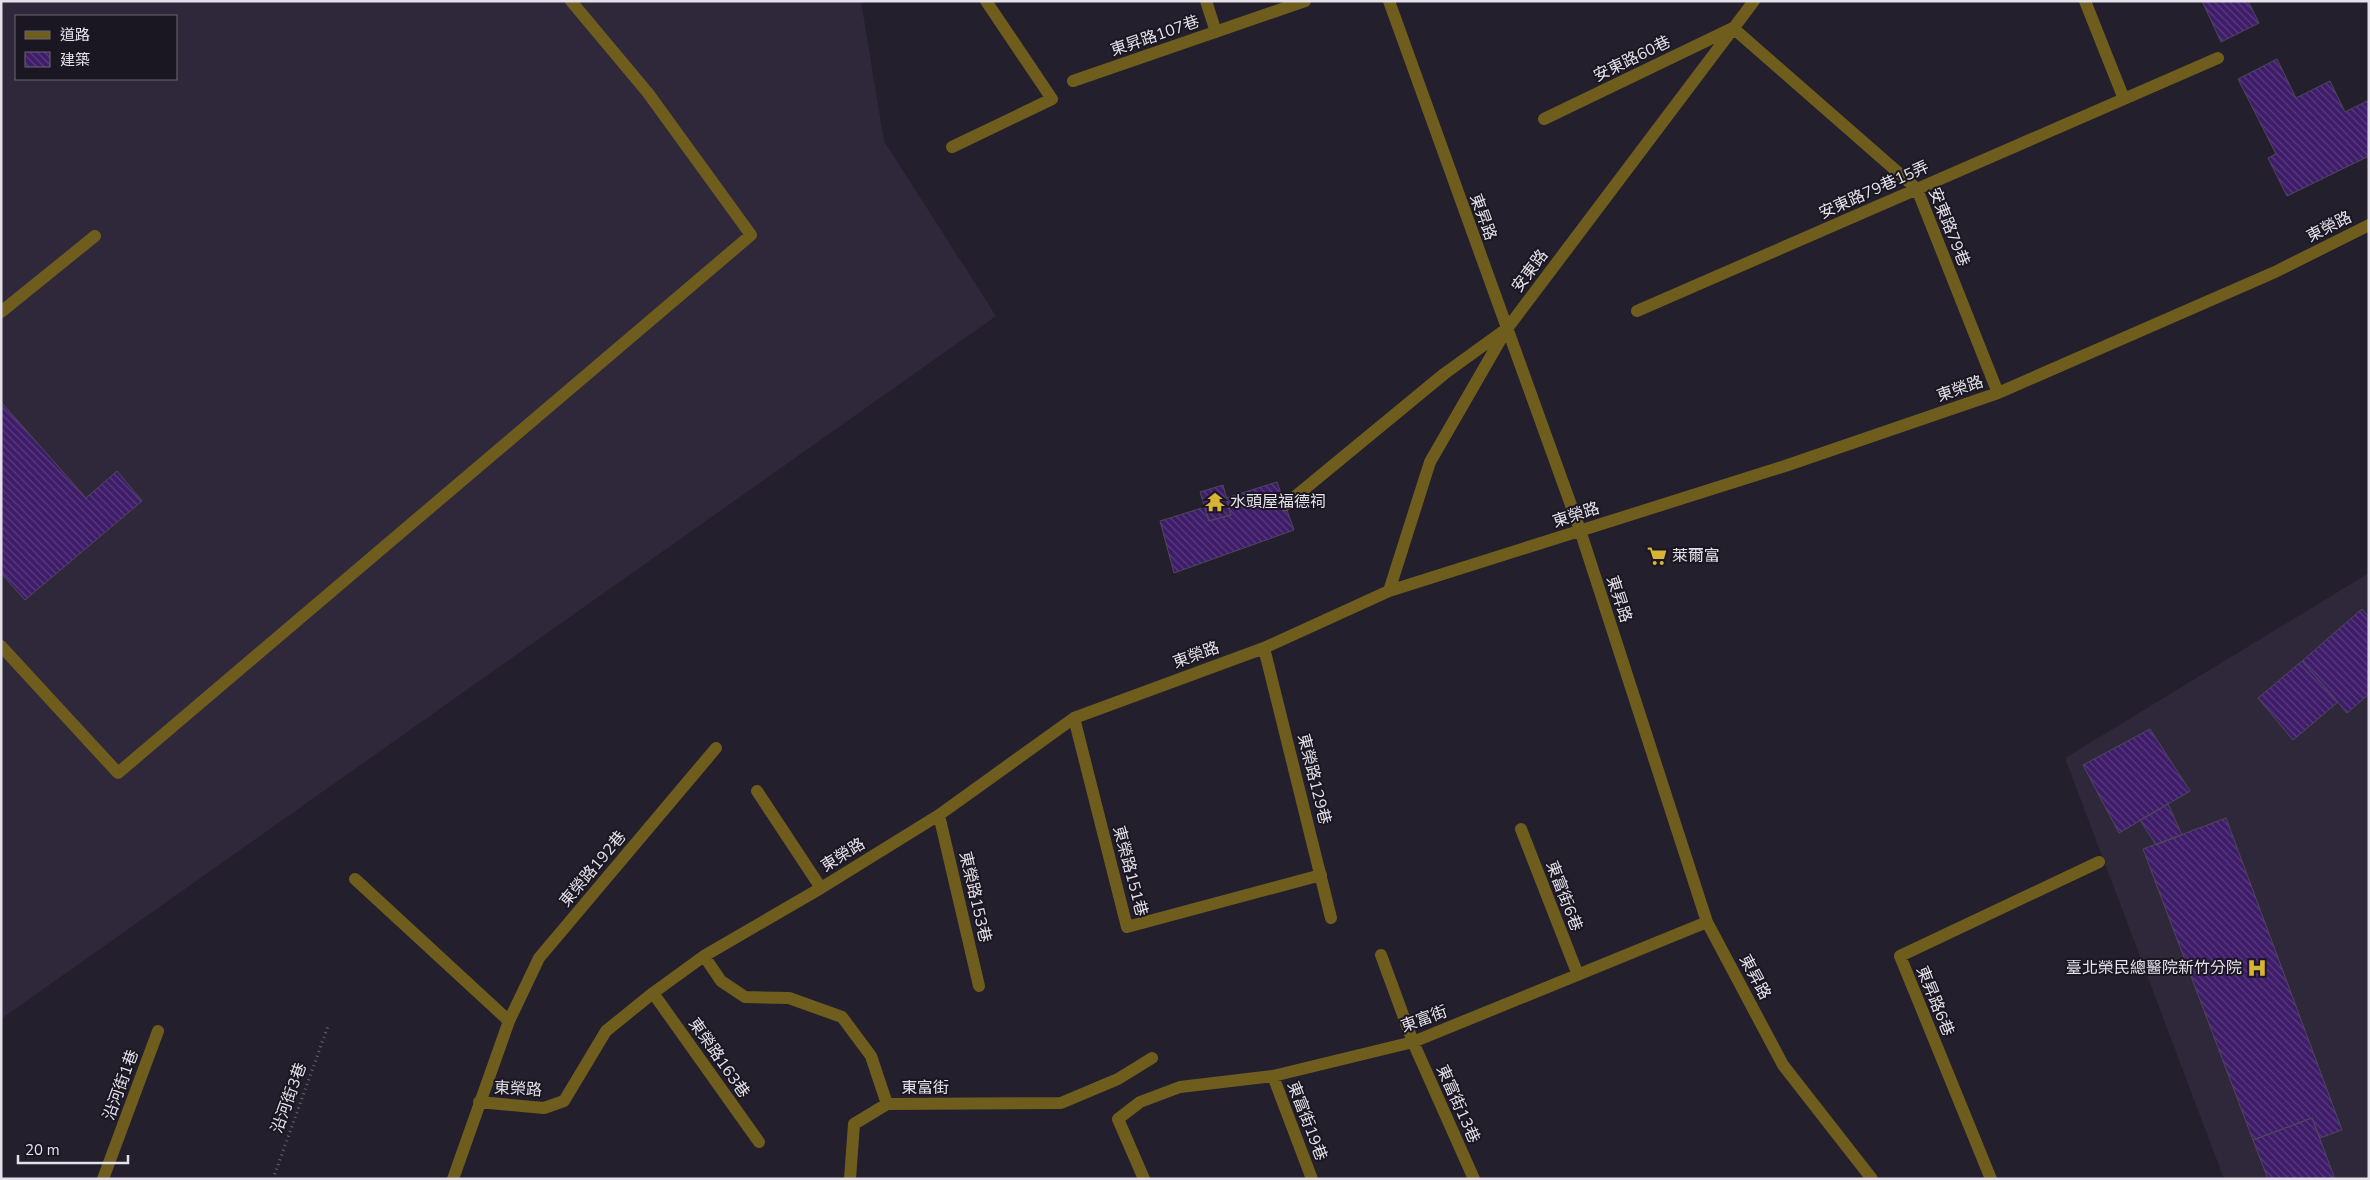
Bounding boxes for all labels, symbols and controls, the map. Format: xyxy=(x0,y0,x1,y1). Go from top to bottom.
street label: 東昇路107巷 xyxy=(1108,10,1202,62)
legend xyxy=(15,15,178,80)
text: 道路 xyxy=(60,25,90,45)
street label: 安東路60巷 xyxy=(1590,31,1674,87)
text: 建築 xyxy=(60,50,90,70)
street label: 安東路79巷15弄 xyxy=(1815,156,1933,224)
street label: 安東路79巷 xyxy=(1923,184,1975,270)
street label: 東昇路 xyxy=(1464,191,1502,243)
street label: 東榮路 xyxy=(2303,206,2355,248)
street label: 安東路 xyxy=(1507,245,1553,297)
street label: 東榮路 xyxy=(1934,371,1986,407)
temple icon: 水頭屋福德祠 xyxy=(1204,491,1226,513)
place label: 水頭屋福德祠 xyxy=(1230,491,1326,513)
street label: 東榮路 xyxy=(1550,497,1602,533)
supermarket icon: 萊爾富 xyxy=(1646,545,1668,567)
place label: 萊爾富 xyxy=(1672,545,1720,567)
street label: 東昇路 xyxy=(1601,573,1637,625)
street label: 東榮路 xyxy=(1170,636,1222,674)
street label: 東榮路129巷 xyxy=(1292,731,1336,827)
street label: 東榮路151巷 xyxy=(1107,823,1153,919)
street label: 東榮路192巷 xyxy=(555,826,631,912)
street label: 東榮路 xyxy=(817,833,869,877)
street label: 東榮路153巷 xyxy=(954,849,996,945)
street label: 東富街6巷 xyxy=(1541,858,1587,934)
street label: 東昇路 xyxy=(1734,951,1776,1003)
place label: 臺北榮民總醫院新竹分院 xyxy=(2066,957,2242,979)
hospital icon: 臺北榮民總醫院新竹分院 xyxy=(2246,957,2268,979)
street label: 東昇路6巷 xyxy=(1911,963,1959,1039)
street label: 東富街 xyxy=(1398,1000,1450,1038)
street label: 東榮路163巷 xyxy=(683,1014,755,1102)
street label: 沿河街1巷 xyxy=(98,1047,144,1123)
street label: 沿河街3巷 xyxy=(266,1060,312,1136)
street label: 東富街13巷 xyxy=(1431,1062,1485,1146)
street label: 東榮路 xyxy=(493,1077,543,1101)
street label: 東富街 xyxy=(901,1077,949,1099)
street label: 東富街19巷 xyxy=(1282,1078,1332,1164)
scale bar xyxy=(18,1132,128,1164)
text: 20 m xyxy=(25,1140,60,1160)

